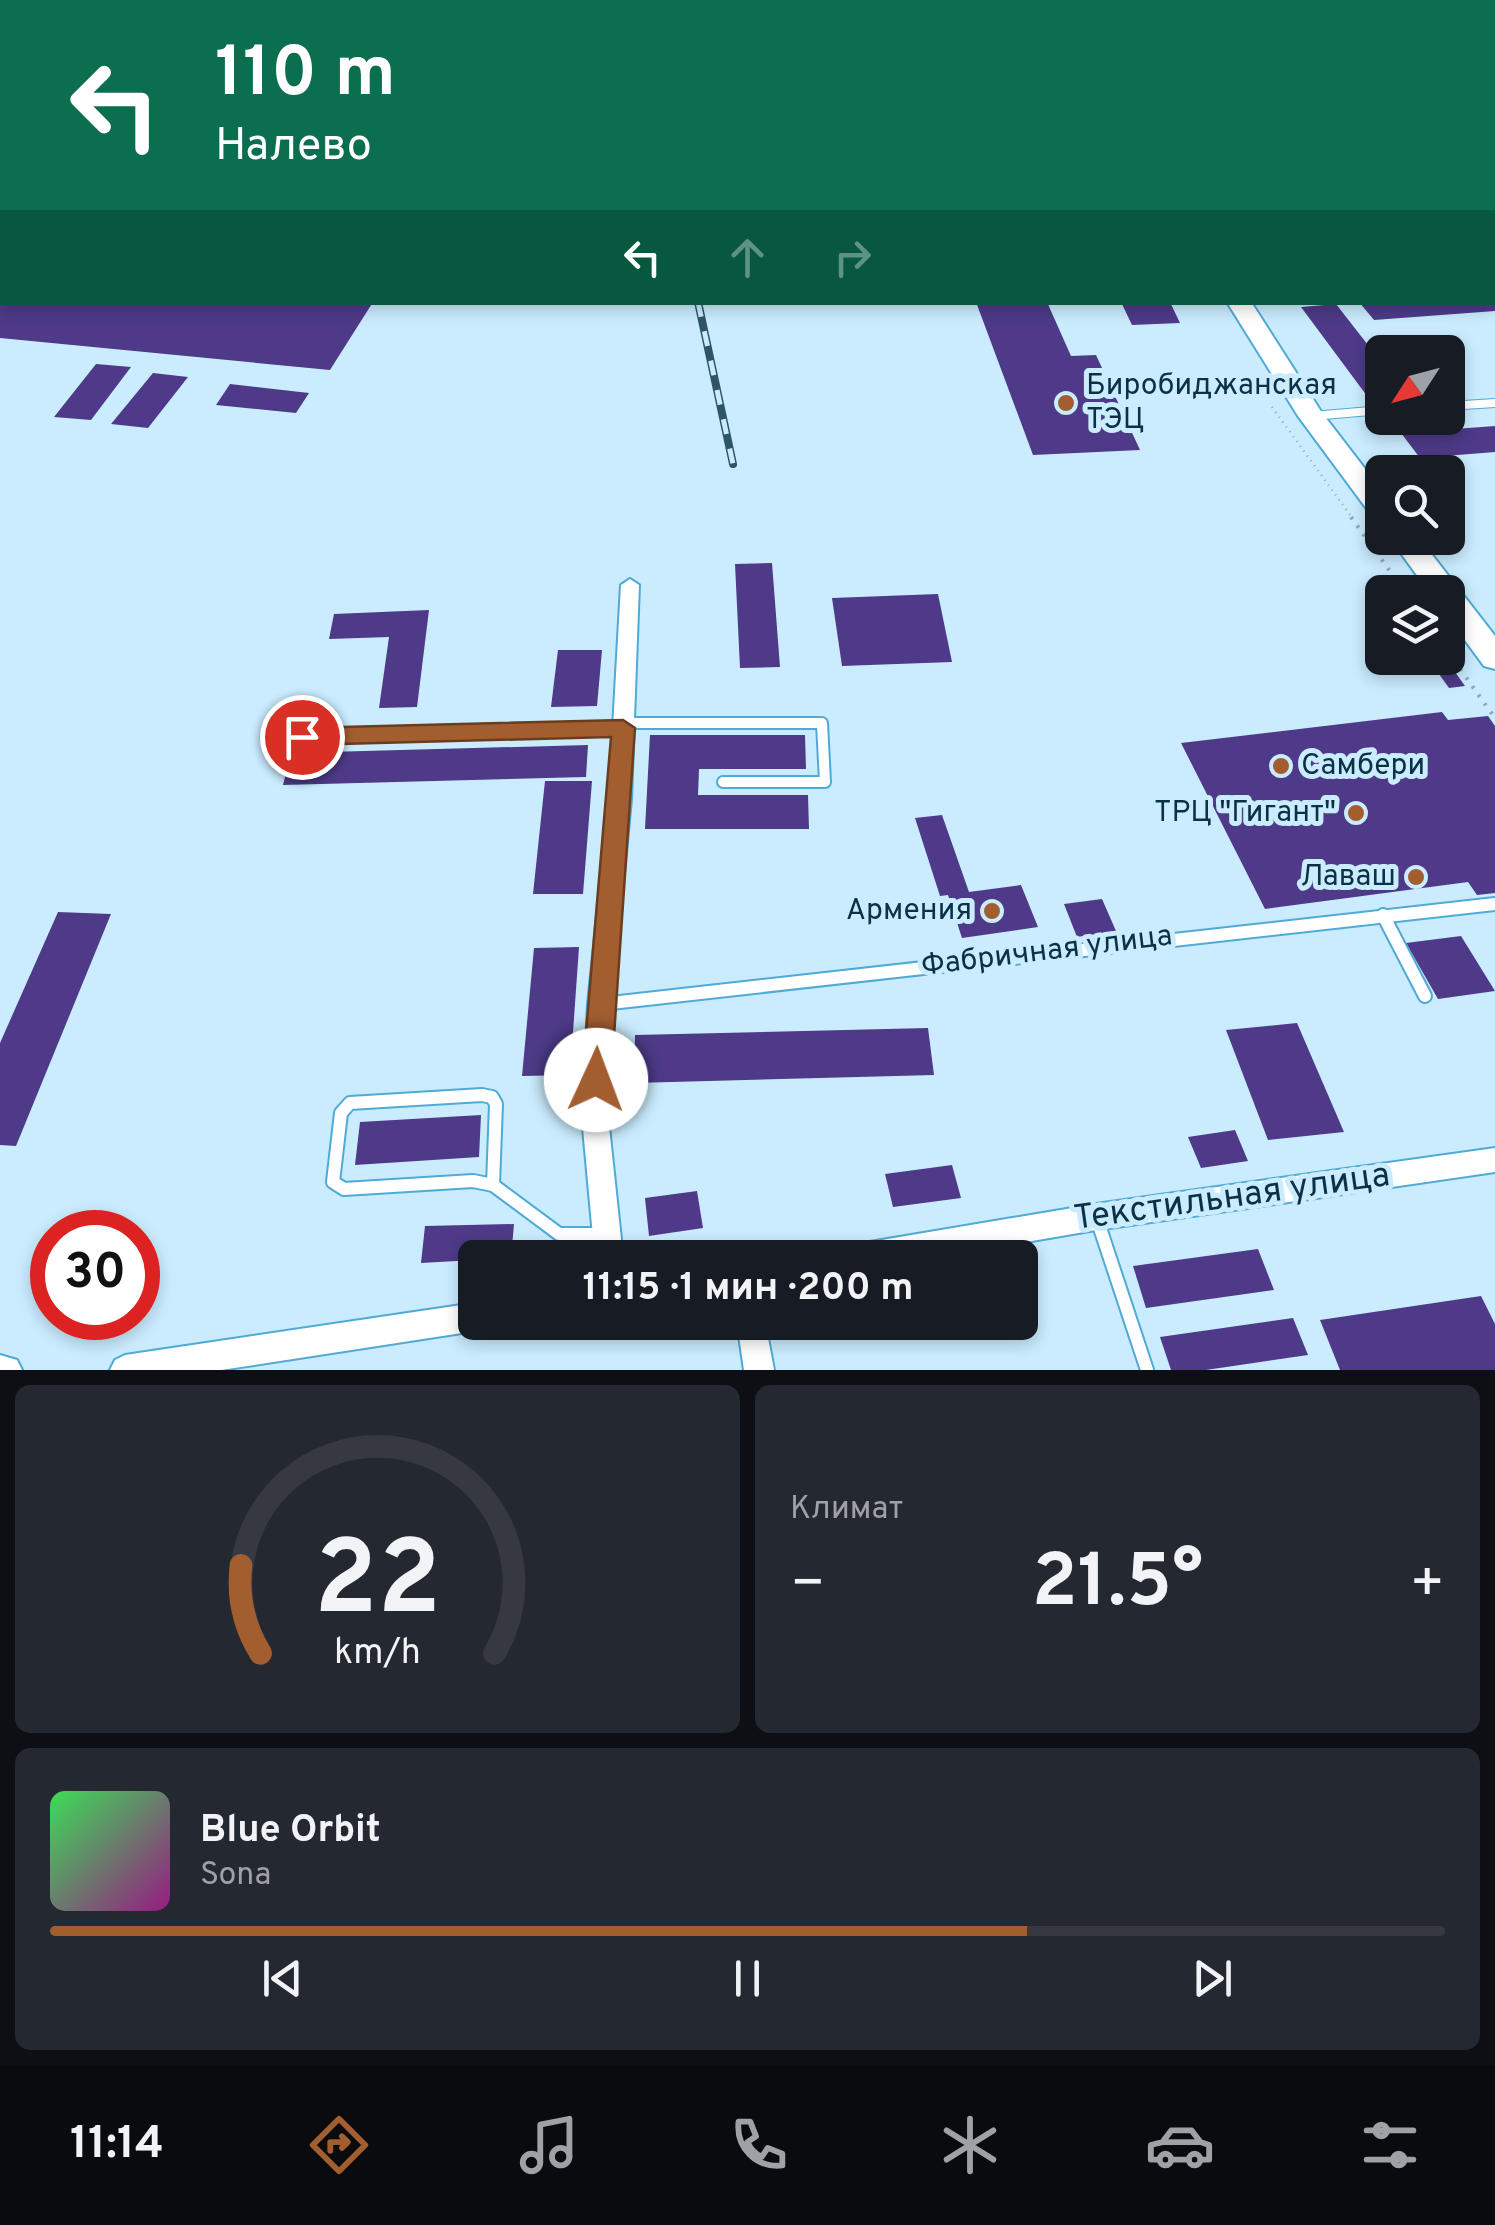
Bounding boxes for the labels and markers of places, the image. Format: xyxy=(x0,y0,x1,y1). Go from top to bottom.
place label: Биробиджанская ТЭЦ xyxy=(1086,368,1337,439)
marker: Биробиджанская ТЭЦ xyxy=(1055,392,1077,414)
pin xyxy=(260,695,345,780)
place label: Самбери xyxy=(1301,748,1425,785)
marker: Самбери xyxy=(1270,755,1292,777)
place label: ТРЦ "Гигант" xyxy=(1154,795,1336,832)
marker: ТРЦ "Гигант" xyxy=(1345,802,1367,824)
place label: Лаваш xyxy=(1300,859,1396,896)
marker: Лаваш xyxy=(1405,866,1427,888)
place label: Армения xyxy=(846,893,972,930)
marker: Армения xyxy=(981,900,1003,922)

